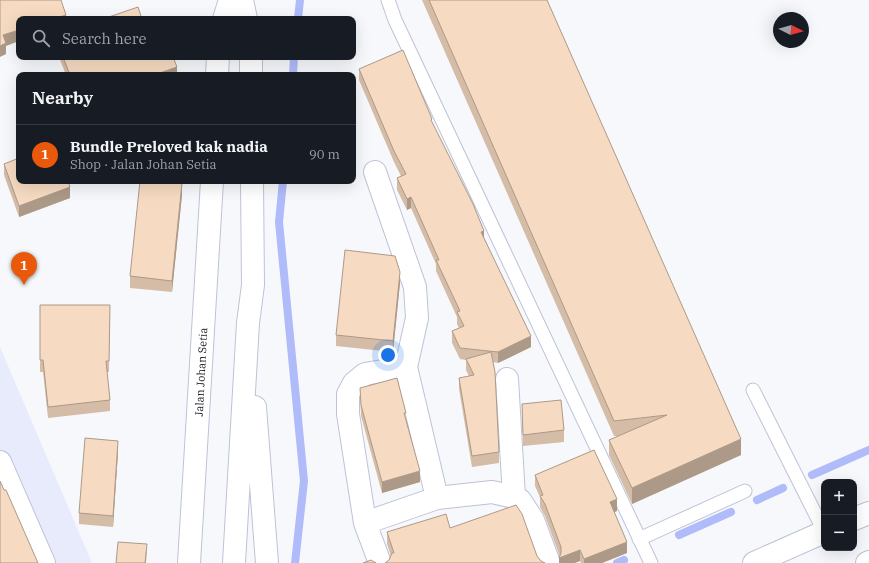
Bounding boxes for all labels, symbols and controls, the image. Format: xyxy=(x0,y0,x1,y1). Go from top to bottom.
north arrow xyxy=(773,12,809,48)
search box xyxy=(16,16,356,60)
icon: search xyxy=(30,27,52,49)
text: Search here xyxy=(62,29,147,48)
text: Nearby xyxy=(32,87,93,109)
text: Bundle Preloved kak nadia xyxy=(70,137,268,156)
text: 1 xyxy=(41,146,49,163)
text: 90 m xyxy=(309,146,340,163)
text: Shop · Jalan Johan Setia xyxy=(70,156,217,173)
pin: 1 xyxy=(11,252,37,285)
street label: Jalan Johan Setia xyxy=(192,327,210,417)
your location xyxy=(378,345,398,365)
map controls xyxy=(821,479,857,551)
button: + xyxy=(821,479,857,515)
button: − xyxy=(821,515,857,551)

